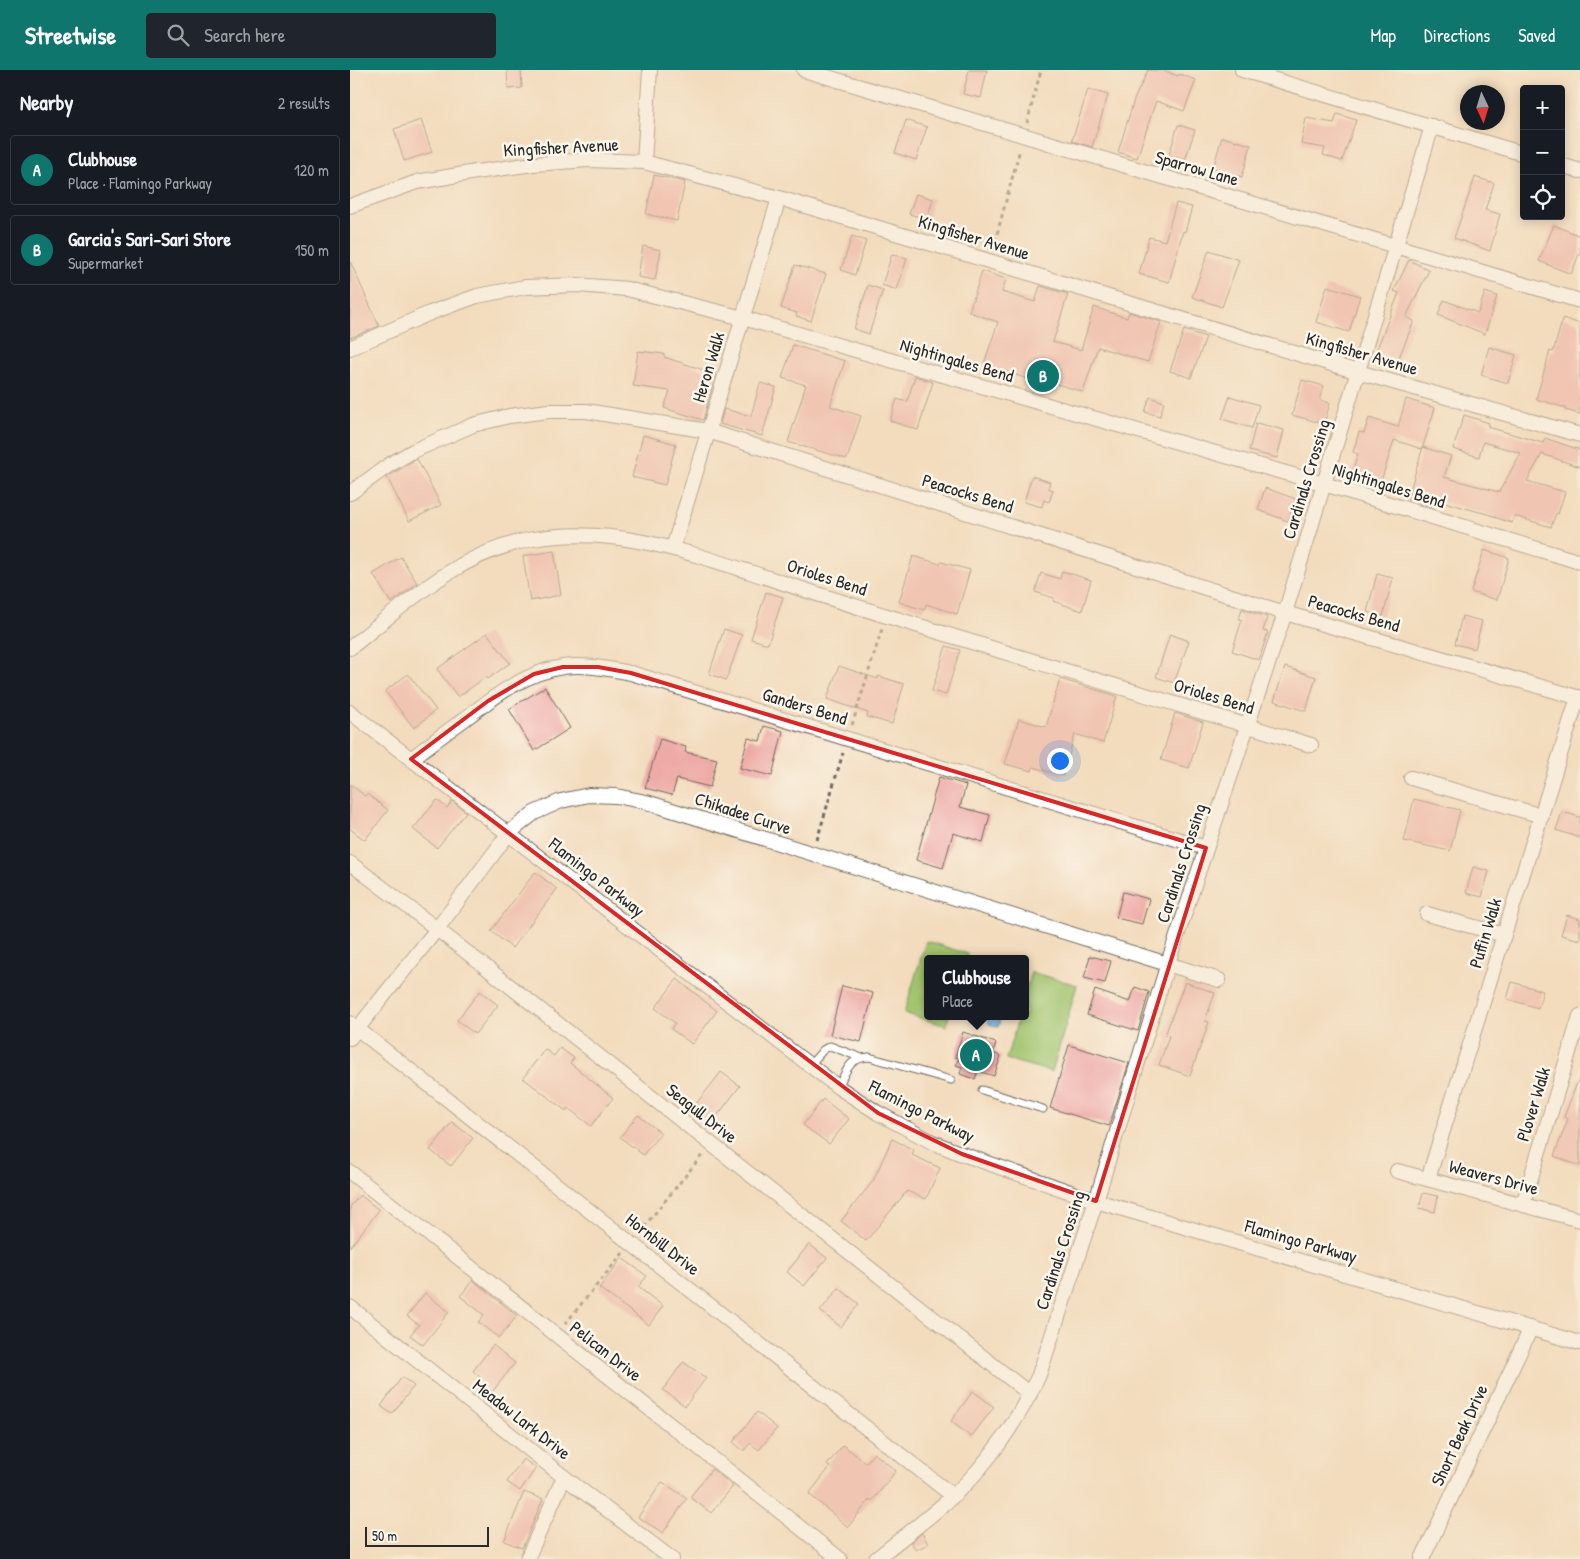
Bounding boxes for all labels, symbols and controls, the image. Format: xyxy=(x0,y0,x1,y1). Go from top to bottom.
search box xyxy=(146,13,496,58)
text: Streetwise xyxy=(25,19,116,51)
icon: search xyxy=(164,21,192,49)
text: Search here xyxy=(204,22,285,48)
text: Map xyxy=(1371,23,1396,48)
text: Directions xyxy=(1424,23,1490,48)
text: Saved xyxy=(1518,23,1555,48)
north arrow xyxy=(1460,85,1505,130)
map controls xyxy=(1520,85,1565,220)
button: + xyxy=(1520,85,1565,130)
text: Nearby xyxy=(20,88,73,117)
text: 2 results xyxy=(278,92,330,114)
button: − xyxy=(1520,130,1565,175)
street label: Kingfisher Avenue xyxy=(503,132,619,162)
street label: Sparrow Lane xyxy=(1152,144,1242,192)
text: Clubhouse xyxy=(68,146,137,172)
text: A xyxy=(33,159,41,181)
text: 120 m xyxy=(294,159,329,181)
text: Place · Flamingo Parkway xyxy=(68,172,212,194)
button: locate xyxy=(1520,175,1565,220)
street label: Kingfisher Avenue xyxy=(915,208,1033,266)
text: Garcia's Sari-Sari Store xyxy=(68,226,231,252)
text: B xyxy=(33,239,41,261)
text: 150 m xyxy=(295,239,329,261)
text: Supermarket xyxy=(68,252,143,274)
street label: Kingfisher Avenue xyxy=(1303,325,1421,381)
street label: Heron Walk xyxy=(685,328,731,405)
street label: Nightingales Bend xyxy=(897,332,1017,388)
pin: B xyxy=(1027,357,1059,395)
street label: Cardinals Crossing xyxy=(1276,416,1336,542)
street label: Nightingales Bend xyxy=(1329,456,1449,514)
street label: Peacocks Bend xyxy=(919,467,1017,519)
street label: Orioles Bend xyxy=(784,552,870,602)
street label: Peacocks Bend xyxy=(1305,588,1403,638)
street label: Orioles Bend xyxy=(1171,672,1257,720)
street label: Ganders Bend xyxy=(760,681,850,731)
your location xyxy=(1047,748,1073,774)
street label: Chikadee Curve xyxy=(692,786,794,840)
street label: Cardinals Crossing xyxy=(1150,800,1212,926)
street label: Flamingo Parkway xyxy=(543,831,651,923)
street label: Puffin Walk xyxy=(1463,894,1508,971)
popup xyxy=(924,955,1029,1020)
text: Clubhouse xyxy=(942,964,1011,990)
text: Place xyxy=(942,990,973,1012)
pin: A xyxy=(960,1036,992,1074)
street label: Plover Walk xyxy=(1510,1063,1556,1144)
street label: Flamingo Parkway xyxy=(864,1073,979,1149)
street label: Seagull Drive xyxy=(661,1077,743,1149)
street label: Weavers Drive xyxy=(1447,1153,1541,1201)
street label: Cardinals Crossing xyxy=(1029,1187,1091,1313)
street label: Hornbill Drive xyxy=(621,1207,705,1281)
street label: Flamingo Parkway xyxy=(1241,1213,1360,1269)
street label: Pelican Drive xyxy=(565,1315,647,1387)
street label: Meadow Lark Drive xyxy=(468,1373,576,1465)
street label: Short Beak Drive xyxy=(1425,1380,1493,1490)
scale bar xyxy=(365,1524,489,1547)
text: 50 m xyxy=(372,1526,397,1545)

